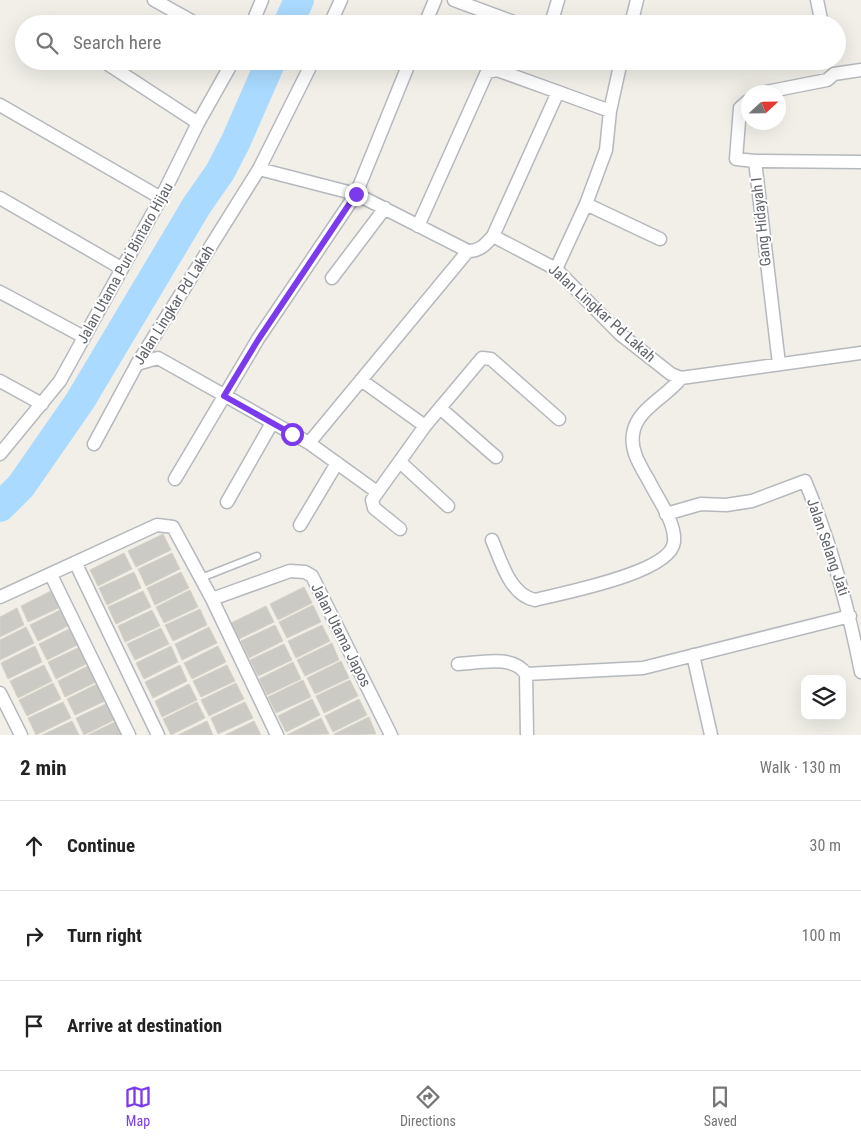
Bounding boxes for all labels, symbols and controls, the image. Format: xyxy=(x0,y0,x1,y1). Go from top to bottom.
search box xyxy=(15,15,846,70)
icon: search xyxy=(33,29,61,57)
text: Search here xyxy=(73,31,161,54)
north arrow xyxy=(741,85,786,130)
street label: Gang Hidayah I xyxy=(747,177,775,267)
street label: Jalan Utama Puri Bintaro Hijau xyxy=(73,179,177,347)
route end xyxy=(345,183,368,206)
street label: Jalan Lingkar Pd Lakah xyxy=(130,242,218,368)
street label: Jalan Lingkar Pd Lakah xyxy=(545,260,659,366)
route start xyxy=(281,423,304,446)
street label: Jalan Selang Jati xyxy=(803,496,853,598)
street label: Jalan Utama Japos xyxy=(307,580,375,690)
map controls xyxy=(801,675,846,720)
button: layers xyxy=(801,675,846,720)
text: 2 min xyxy=(20,756,67,780)
text: Walk · 130 m xyxy=(760,758,841,777)
icon: ahead xyxy=(20,832,48,860)
text: Continue xyxy=(67,834,135,857)
text: 30 m xyxy=(809,836,841,855)
icon: right xyxy=(20,922,48,950)
text: Turn right xyxy=(67,924,142,947)
text: 100 m xyxy=(802,926,841,945)
icon: arrive xyxy=(20,1012,48,1040)
text: Arrive at destination xyxy=(67,1014,222,1037)
tab: Map xyxy=(124,1083,152,1129)
tab: Directions xyxy=(400,1083,456,1129)
tab: Saved xyxy=(704,1083,737,1129)

